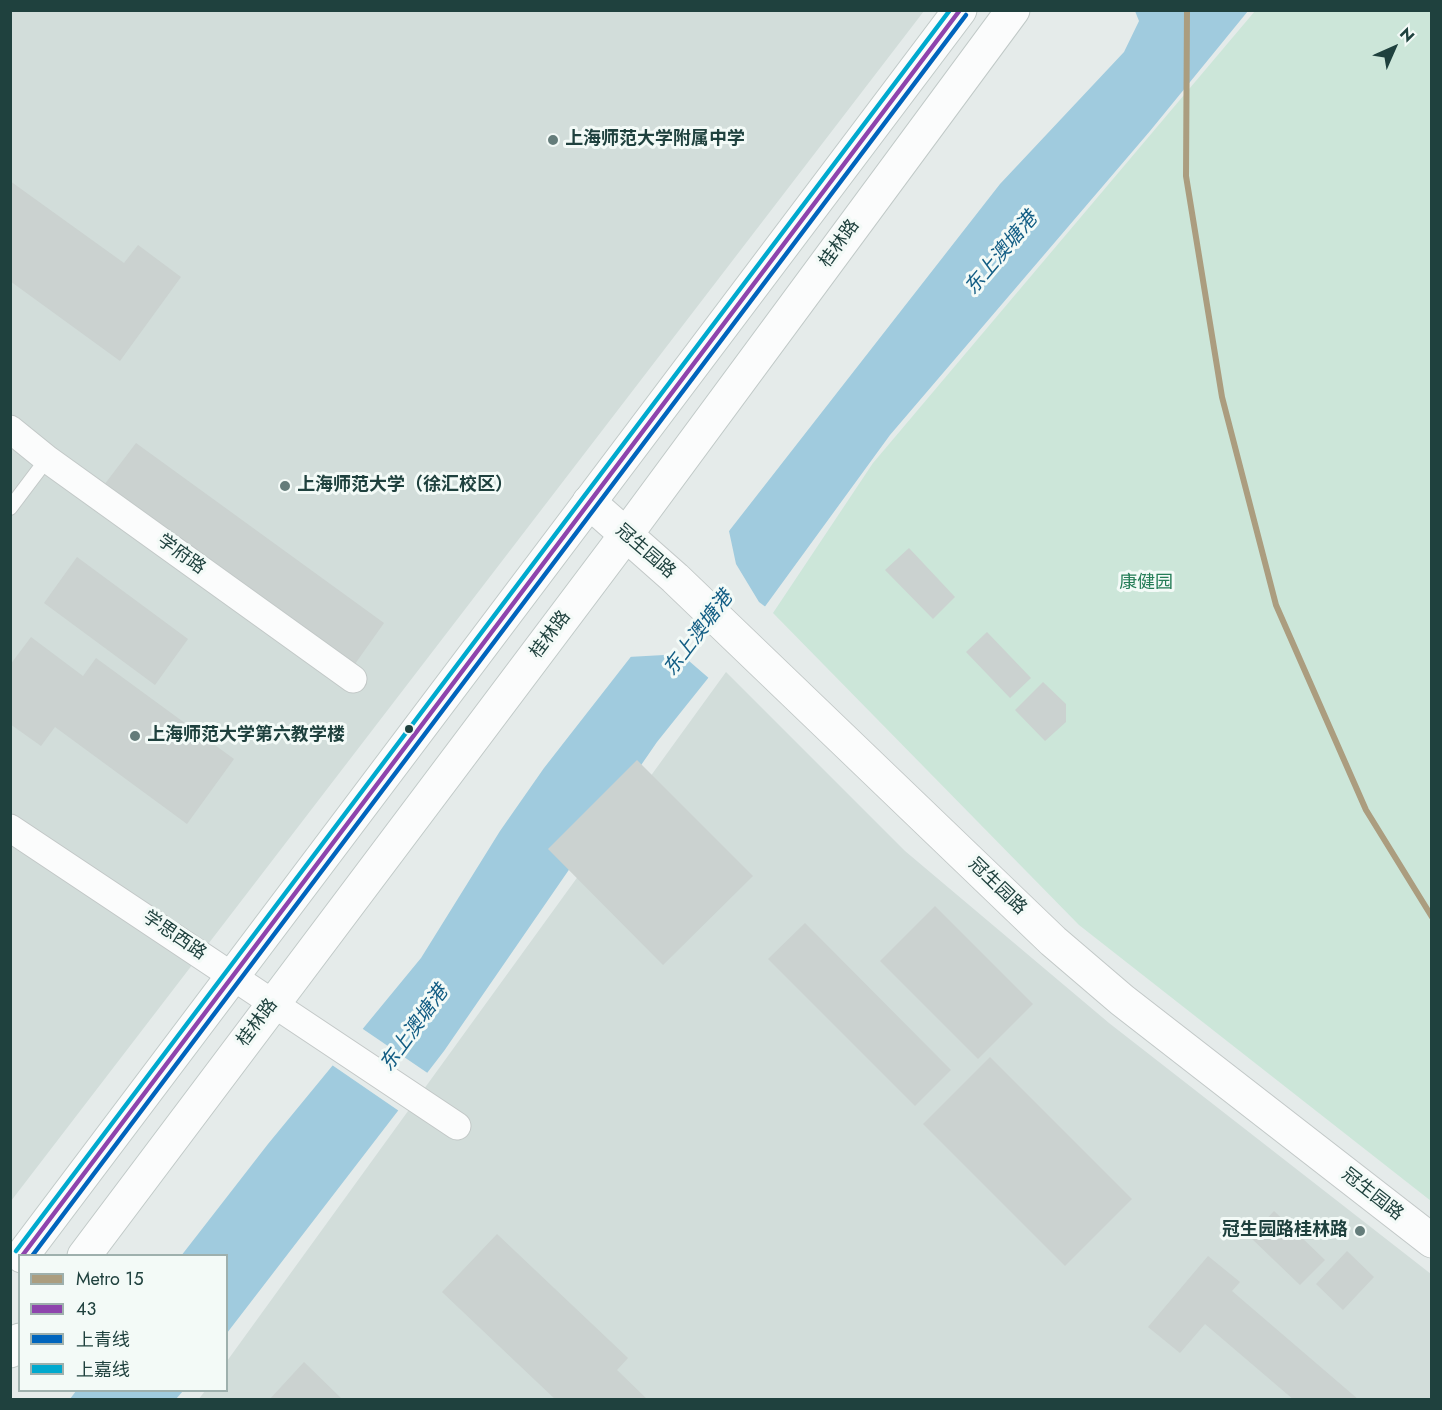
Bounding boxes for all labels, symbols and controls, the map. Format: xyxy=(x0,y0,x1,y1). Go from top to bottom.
north arrow xyxy=(1364,18,1424,78)
text: N xyxy=(1394,22,1420,48)
place label: 上海师范大学附属中学 xyxy=(565,129,745,151)
marker: 上海师范大学附属中学 xyxy=(546,133,560,147)
water label: 东上澳塘港 xyxy=(961,208,1043,300)
street label: 桂林路 xyxy=(815,216,865,272)
place label: 上海师范大学（徐汇校区） xyxy=(297,475,513,497)
marker: 上海师范大学（徐汇校区） xyxy=(278,479,292,493)
street label: 冠生园路 xyxy=(611,520,679,584)
street label: 学府路 xyxy=(153,530,209,580)
park label: 康健园 xyxy=(1119,573,1173,595)
water label: 东上澳塘港 xyxy=(659,587,739,681)
street label: 桂林路 xyxy=(526,607,576,663)
unlabelled marker xyxy=(403,723,415,735)
place label: 上海师范大学第六教学楼 xyxy=(147,725,345,747)
marker: 上海师范大学第六教学楼 xyxy=(128,729,142,743)
street label: 冠生园路 xyxy=(964,854,1030,920)
street label: 学思西路 xyxy=(138,907,210,965)
water label: 东上澳塘港 xyxy=(376,981,454,1077)
street label: 桂林路 xyxy=(233,995,283,1051)
street label: 冠生园路 xyxy=(1337,1164,1407,1226)
place label: 冠生园路桂林路 xyxy=(1222,1220,1348,1242)
marker: 冠生园路桂林路 xyxy=(1353,1224,1367,1238)
legend xyxy=(18,1254,228,1392)
text: Metro 15 xyxy=(76,1266,144,1292)
text: 43 xyxy=(76,1296,96,1322)
text: 上青线 xyxy=(76,1327,130,1353)
text: 上嘉线 xyxy=(76,1357,130,1383)

